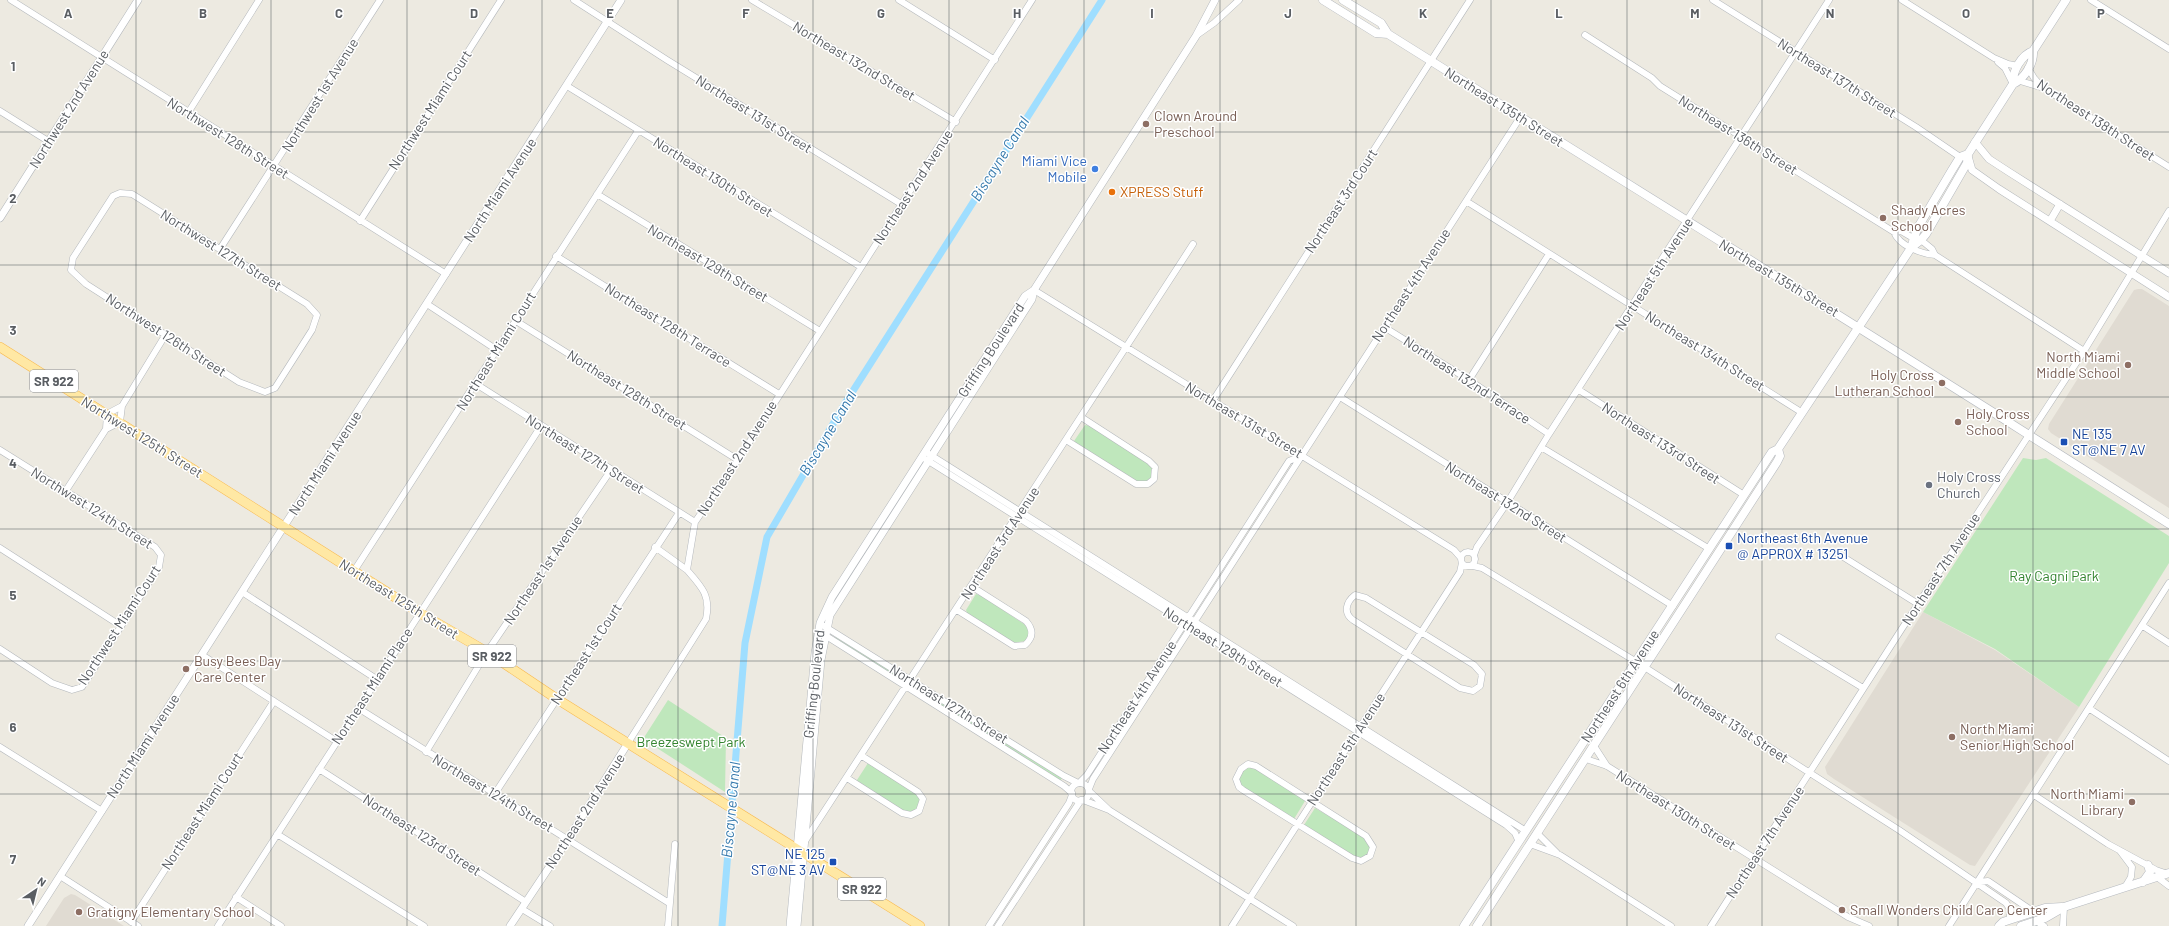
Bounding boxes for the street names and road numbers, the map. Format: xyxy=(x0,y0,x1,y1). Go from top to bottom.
street label: Northeast 132nd Street xyxy=(790,17,919,104)
street label: Northeast 137th Street xyxy=(1775,34,1900,121)
street label: Northwest 1st Avenue xyxy=(278,35,361,155)
street label: Northwest 2nd Avenue xyxy=(25,46,112,171)
street label: Northwest Miami Court xyxy=(384,47,475,173)
street label: Northeast 135th Street xyxy=(1442,63,1567,150)
street label: Northeast 131st Street xyxy=(693,71,816,156)
street label: Northeast 138th Street xyxy=(2034,75,2158,164)
street label: Northeast 136th Street xyxy=(1676,91,1801,178)
street label: Northwest 128th Street xyxy=(164,93,292,182)
street label: Northeast 2nd Avenue xyxy=(869,126,956,248)
street label: Northeast 130th Street xyxy=(650,133,776,220)
street label: North Miami Avenue xyxy=(459,134,540,245)
street label: Northeast 3rd Court xyxy=(1301,145,1381,256)
street label: Northwest 127th Street xyxy=(158,205,285,294)
street label: Northeast 5th Avenue xyxy=(1611,214,1696,333)
street label: Northeast 129th Street xyxy=(645,220,772,305)
street label: Northeast 4th Avenue xyxy=(1368,225,1454,345)
street label: Northeast 135th Street xyxy=(1716,235,1842,320)
street label: Northeast 128th Terrace xyxy=(602,279,735,370)
street label: Northeast Miami Court xyxy=(452,288,539,413)
street label: Northwest 126th Street xyxy=(103,289,230,380)
street label: Griffing Boulevard xyxy=(954,299,1027,400)
street label: Northeast 134th Street xyxy=(1642,307,1768,394)
street label: Northeast 132nd Terrace xyxy=(1401,332,1534,427)
street label: Northeast 128th Street xyxy=(564,346,690,433)
road number: SR 922 xyxy=(30,370,78,392)
street label: Northeast 131st Street xyxy=(1183,378,1306,461)
street label: Northwest 125th Street xyxy=(78,392,206,481)
street label: Northeast 2nd Avenue xyxy=(693,397,780,519)
street label: Northeast 133rd Street xyxy=(1599,398,1723,487)
street label: North Miami Avenue xyxy=(284,407,365,518)
street label: Northeast 127th Street xyxy=(523,410,648,497)
street label: Northeast 132nd Street xyxy=(1442,457,1570,546)
street label: Northwest 124th Street xyxy=(28,463,156,552)
street label: Northeast 3rd Avenue xyxy=(957,483,1042,602)
street label: Northeast 7th Avenue xyxy=(1898,509,1983,628)
street label: Northeast 1st Avenue xyxy=(500,512,585,628)
street label: Northeast 125th Street xyxy=(337,555,462,642)
street label: Northwest Miami Court xyxy=(73,562,164,688)
street label: Northeast 1st Court xyxy=(546,600,625,708)
street label: Northeast 129th Street xyxy=(1160,603,1286,690)
street label: Northeast Miami Place xyxy=(327,624,416,747)
street label: Northeast 6th Avenue xyxy=(1577,626,1662,745)
street label: Griffing Boulevard xyxy=(799,629,828,739)
street label: Northeast 4th Avenue xyxy=(1094,637,1180,757)
road number: SR 922 xyxy=(468,645,516,667)
street label: Northeast 127th Street xyxy=(887,660,1012,747)
street label: Northeast 131st Street xyxy=(1671,679,1792,766)
street label: Northeast 5th Avenue xyxy=(1303,689,1388,808)
street label: North Miami Avenue xyxy=(102,690,183,801)
street label: Northeast Miami Court xyxy=(157,749,246,873)
street label: Northeast 124th Street xyxy=(430,750,557,835)
street label: Northeast 2nd Avenue xyxy=(541,750,628,872)
street label: Northeast 130th Street xyxy=(1613,766,1739,853)
street label: Northeast 7th Avenue xyxy=(1722,782,1807,901)
street label: Northeast 123rd Street xyxy=(360,790,484,879)
road number: SR 922 xyxy=(838,878,886,900)

